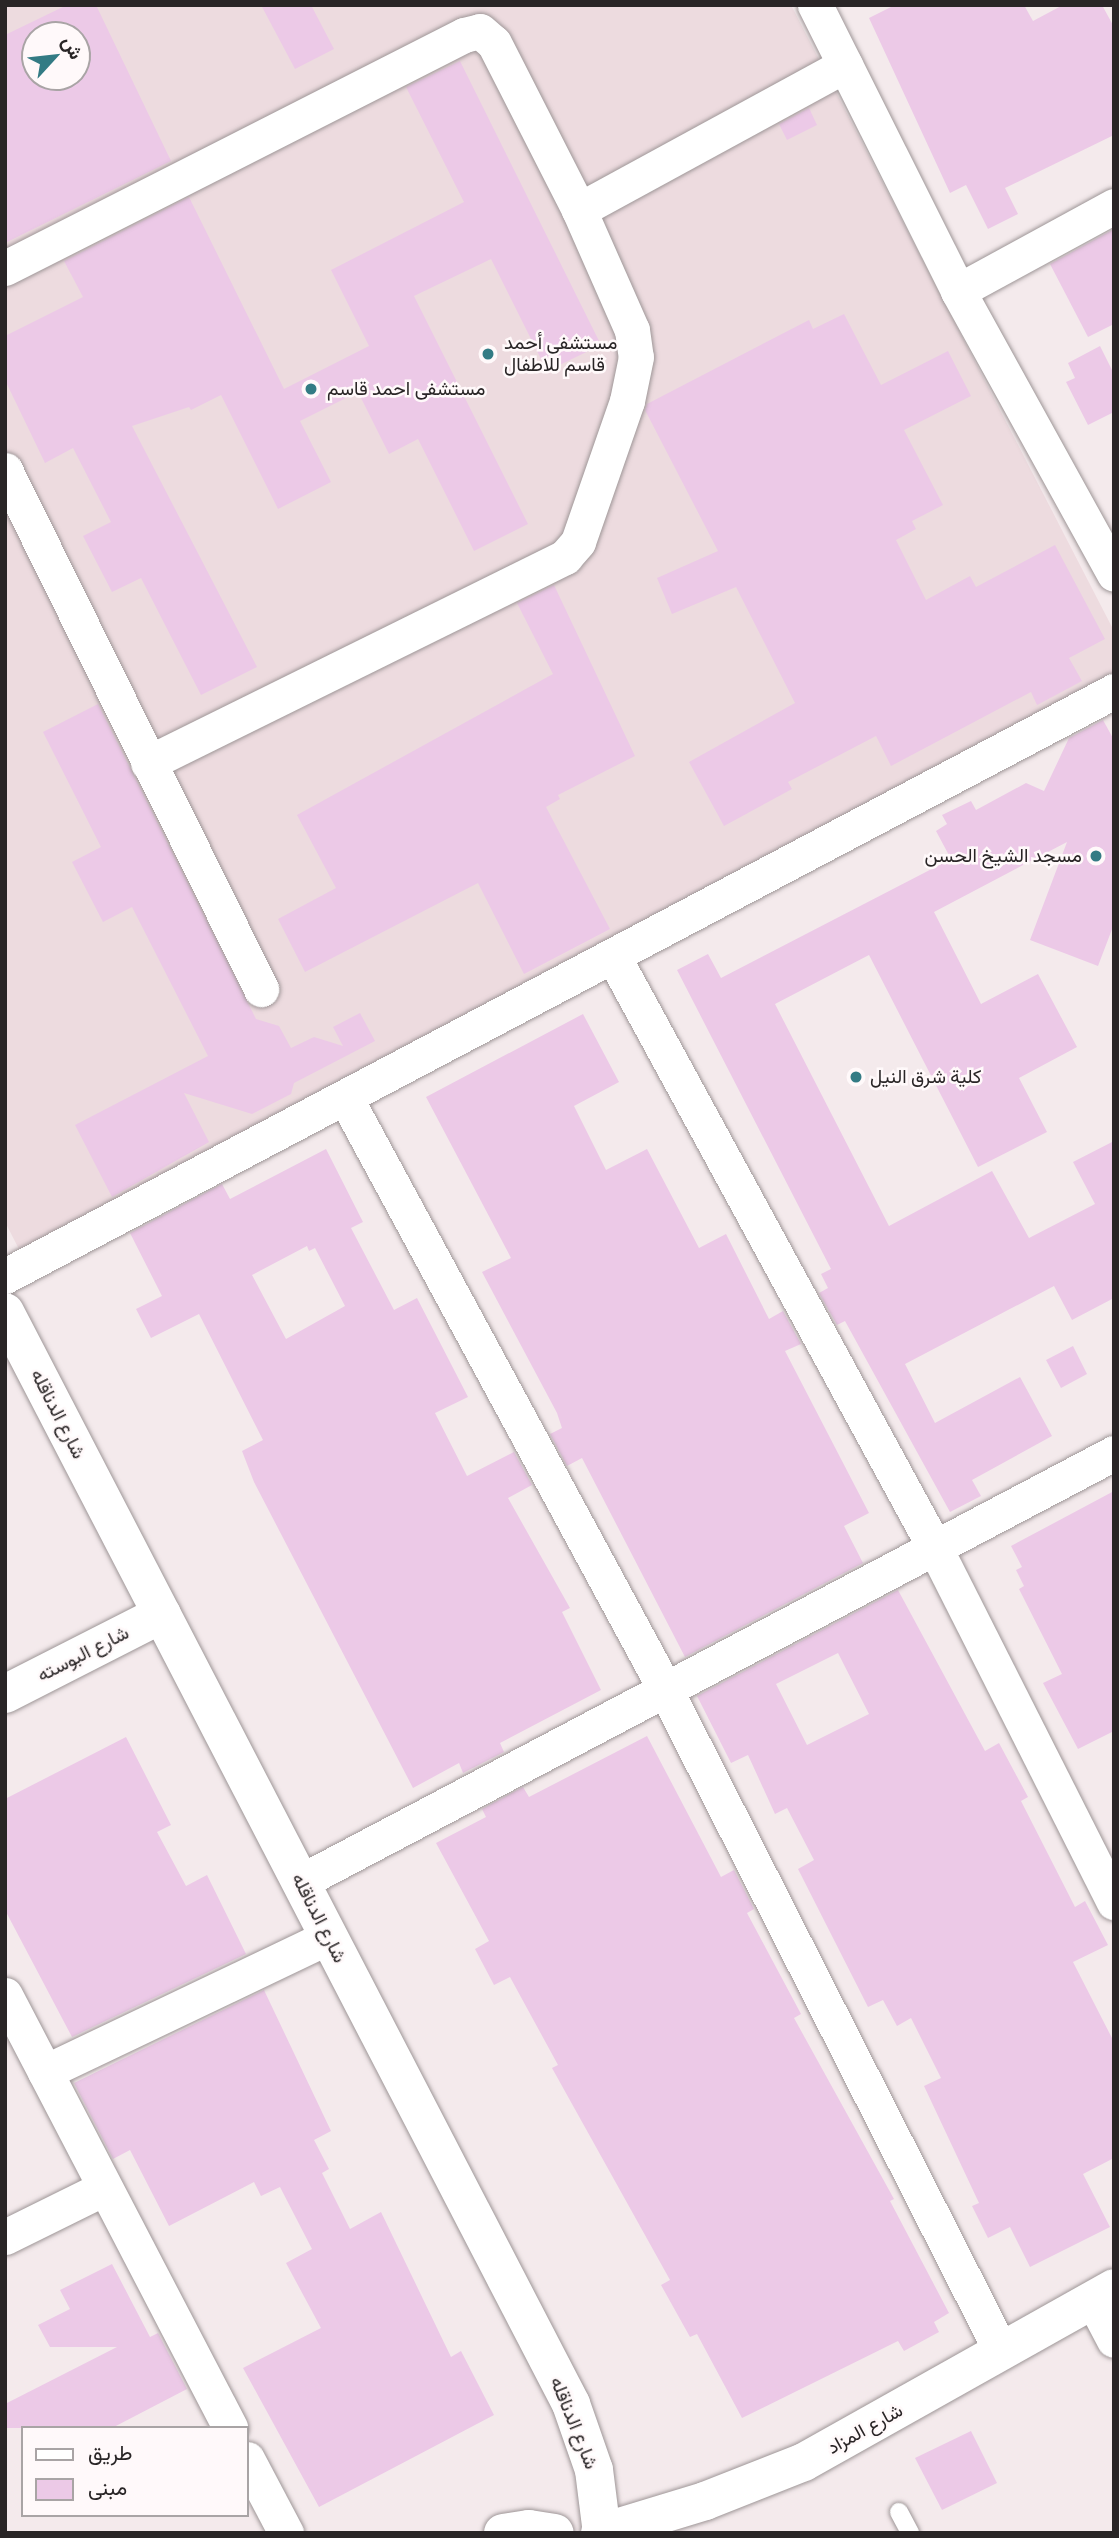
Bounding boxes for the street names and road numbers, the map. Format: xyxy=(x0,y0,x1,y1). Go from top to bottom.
street label: شارع الدناقله xyxy=(26,1365,90,1463)
street label: شارع البوسته xyxy=(33,1621,133,1687)
street label: شارع الدناقله xyxy=(287,1869,351,1967)
street label: شارع الدناقله xyxy=(545,2373,603,2473)
street label: شارع المزاد xyxy=(823,2399,907,2459)

